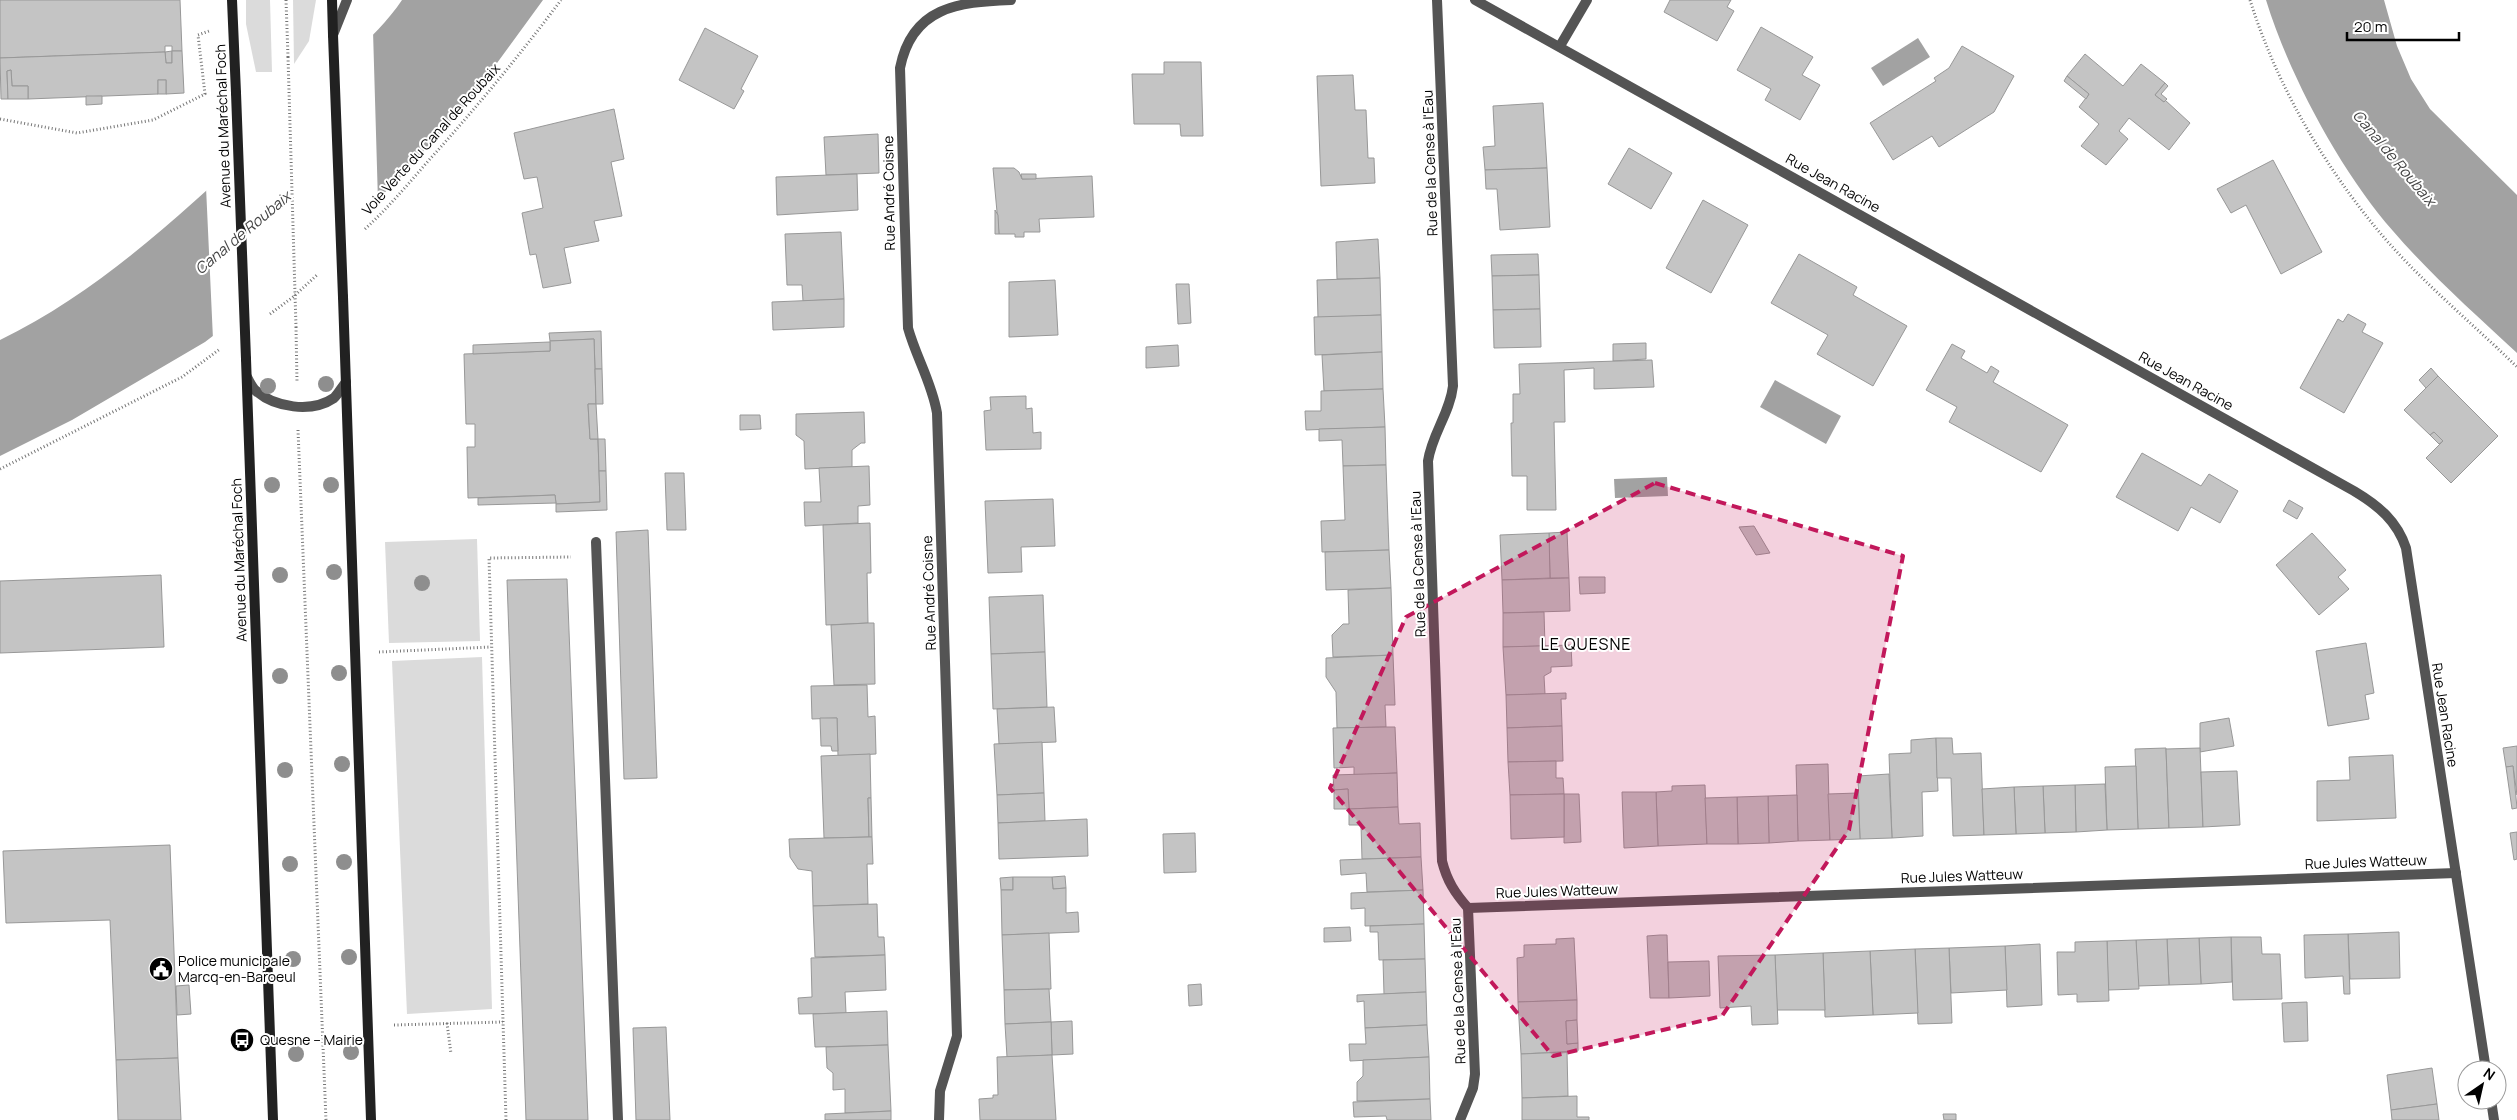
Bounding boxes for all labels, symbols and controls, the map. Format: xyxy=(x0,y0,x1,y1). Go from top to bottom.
scale bar xyxy=(2347,10,2460,42)
text: 20 m xyxy=(2354,16,2387,37)
street label: Avenue du Maréchal Foch xyxy=(210,44,235,208)
street label: Voie Verte du Canal de Roubaix xyxy=(357,58,504,219)
street label: Rue de la Cense à l'Eau xyxy=(1417,90,1442,236)
water label: Canal de Roubaix xyxy=(2348,105,2442,212)
street label: Rue André Coisne xyxy=(878,135,899,251)
street label: Rue Jean Racine xyxy=(1783,149,1884,216)
water label: Canal de Roubaix xyxy=(190,185,297,279)
street label: Rue Jean Racine xyxy=(2136,347,2237,414)
street label: Avenue du Maréchal Foch xyxy=(226,478,251,642)
street label: Rue de la Cense à l'Eau xyxy=(1405,491,1430,637)
street label: Rue André Coisne xyxy=(917,535,940,651)
district label: LE QUESNE xyxy=(1541,633,1631,655)
street label: Rue Jean Racine xyxy=(2428,661,2463,768)
street label: Rue Jules Watteuw xyxy=(2304,850,2428,873)
street label: Rue Jules Watteuw xyxy=(1900,864,2024,887)
street label: Rue Jules Watteuw xyxy=(1495,879,1619,902)
street label: Rue de la Cense à l'Eau xyxy=(1445,918,1470,1064)
place label: Police municipale Marcq-en-Baroeul xyxy=(178,951,296,986)
public building icon: Police municipale Marcq-en-Baroeul xyxy=(148,956,174,982)
bus stop icon: Quesne – Mairie xyxy=(229,1027,255,1053)
place label: Quesne – Mairie xyxy=(260,1030,363,1049)
north arrow xyxy=(2457,1060,2507,1110)
text: N xyxy=(2480,1063,2499,1084)

